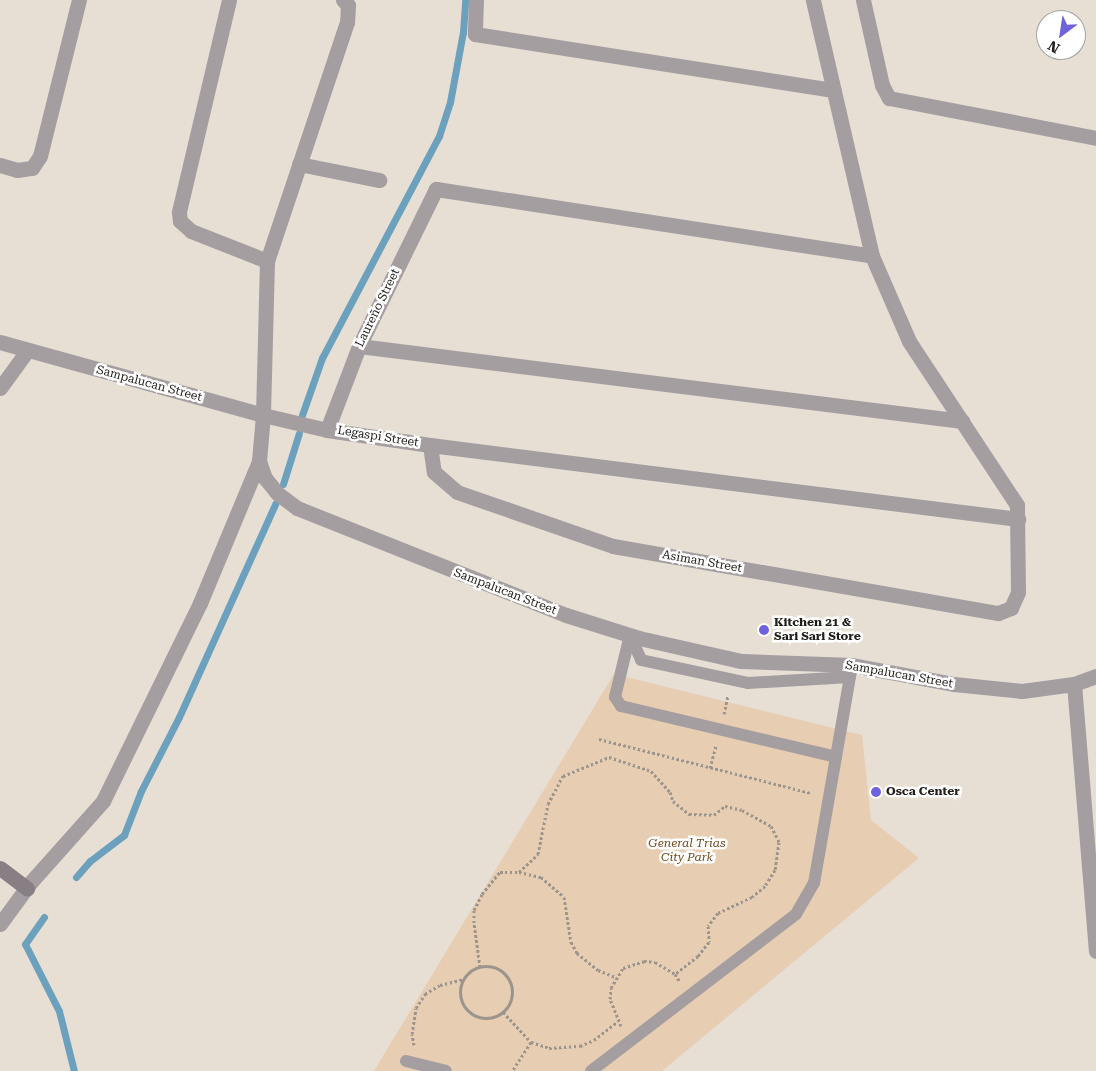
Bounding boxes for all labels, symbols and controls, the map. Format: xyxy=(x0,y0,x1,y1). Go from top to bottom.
north arrow xyxy=(1036,10,1086,60)
text: N xyxy=(1045,37,1063,57)
street label: Laureño Street xyxy=(353,266,403,350)
street label: Sampalucan Street xyxy=(95,363,203,405)
street label: Legaspi Street xyxy=(336,423,420,451)
street label: Asiman Street xyxy=(661,548,743,576)
street label: Sampalucan Street xyxy=(452,566,558,618)
place label: Kitchen 21 & Sari Sari Store xyxy=(774,616,861,644)
marker: Kitchen 21 & Sari Sari Store xyxy=(758,624,770,636)
street label: Sampalucan Street xyxy=(844,658,954,692)
place label: Osca Center xyxy=(886,785,960,799)
marker: Osca Center xyxy=(870,786,882,798)
park label: General Trias City Park xyxy=(648,837,726,865)

